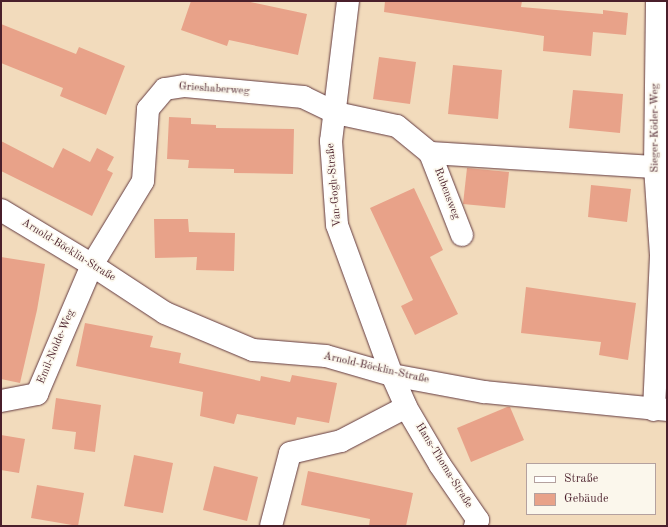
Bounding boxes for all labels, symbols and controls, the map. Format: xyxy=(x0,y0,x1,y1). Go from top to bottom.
street label: Grieshaberweg xyxy=(178,81,250,99)
street label: Sieger-Köder-Weg xyxy=(649,83,663,173)
street label: Van-Gogh-Straße xyxy=(325,143,345,227)
street label: Rubensweg xyxy=(430,166,462,222)
street label: Arnold-Böcklin-Straße xyxy=(19,217,117,285)
street label: Emil-Nolde-Weg xyxy=(35,308,79,386)
street label: Arnold-Böcklin-Straße xyxy=(322,350,430,388)
street label: Hans-Thoma-Straße xyxy=(411,421,475,511)
legend xyxy=(526,463,656,515)
text: Straße xyxy=(564,473,598,485)
text: Gebäude xyxy=(564,493,608,505)

